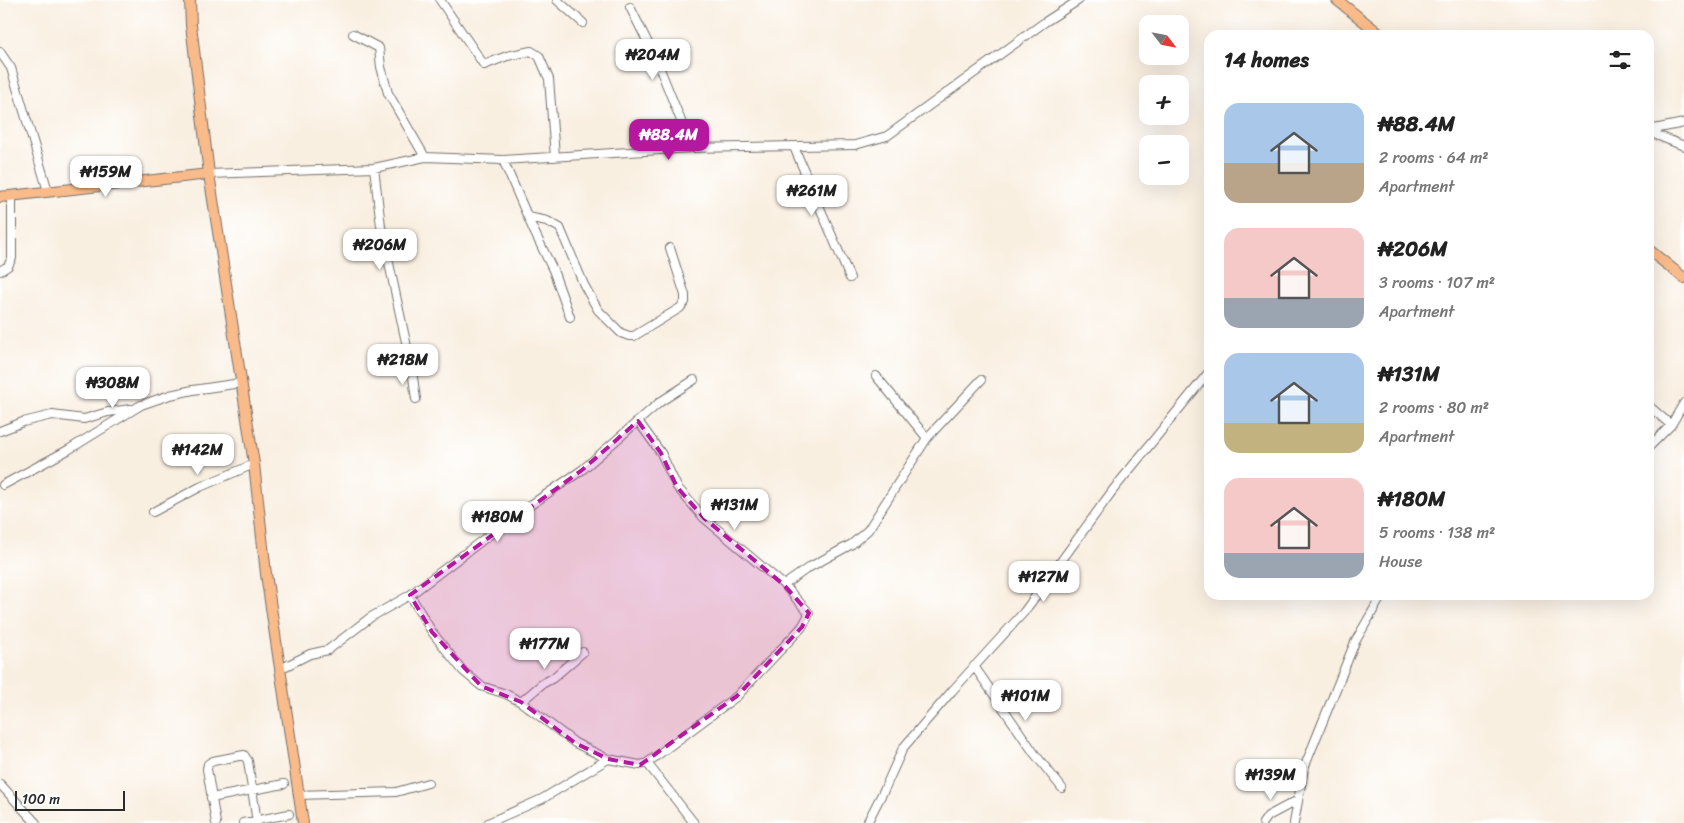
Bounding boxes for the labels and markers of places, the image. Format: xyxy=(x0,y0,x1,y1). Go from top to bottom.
pin: ₦204M xyxy=(618,38,688,81)
pin: ₦88.4M xyxy=(628,119,710,161)
pin: ₦159M xyxy=(71,156,141,198)
pin: ₦261M xyxy=(777,174,847,217)
pin: ₦206M xyxy=(345,228,415,271)
pin: ₦218M xyxy=(368,344,438,386)
pin: ₦308M xyxy=(78,366,148,409)
pin: ₦142M xyxy=(163,434,233,476)
pin: ₦131M xyxy=(700,488,770,531)
pin: ₦180M xyxy=(463,500,533,543)
pin: ₦127M xyxy=(1009,560,1079,603)
pin: ₦177M xyxy=(510,628,580,670)
pin: ₦101M xyxy=(991,680,1061,722)
pin: ₦139M xyxy=(1236,758,1306,801)

